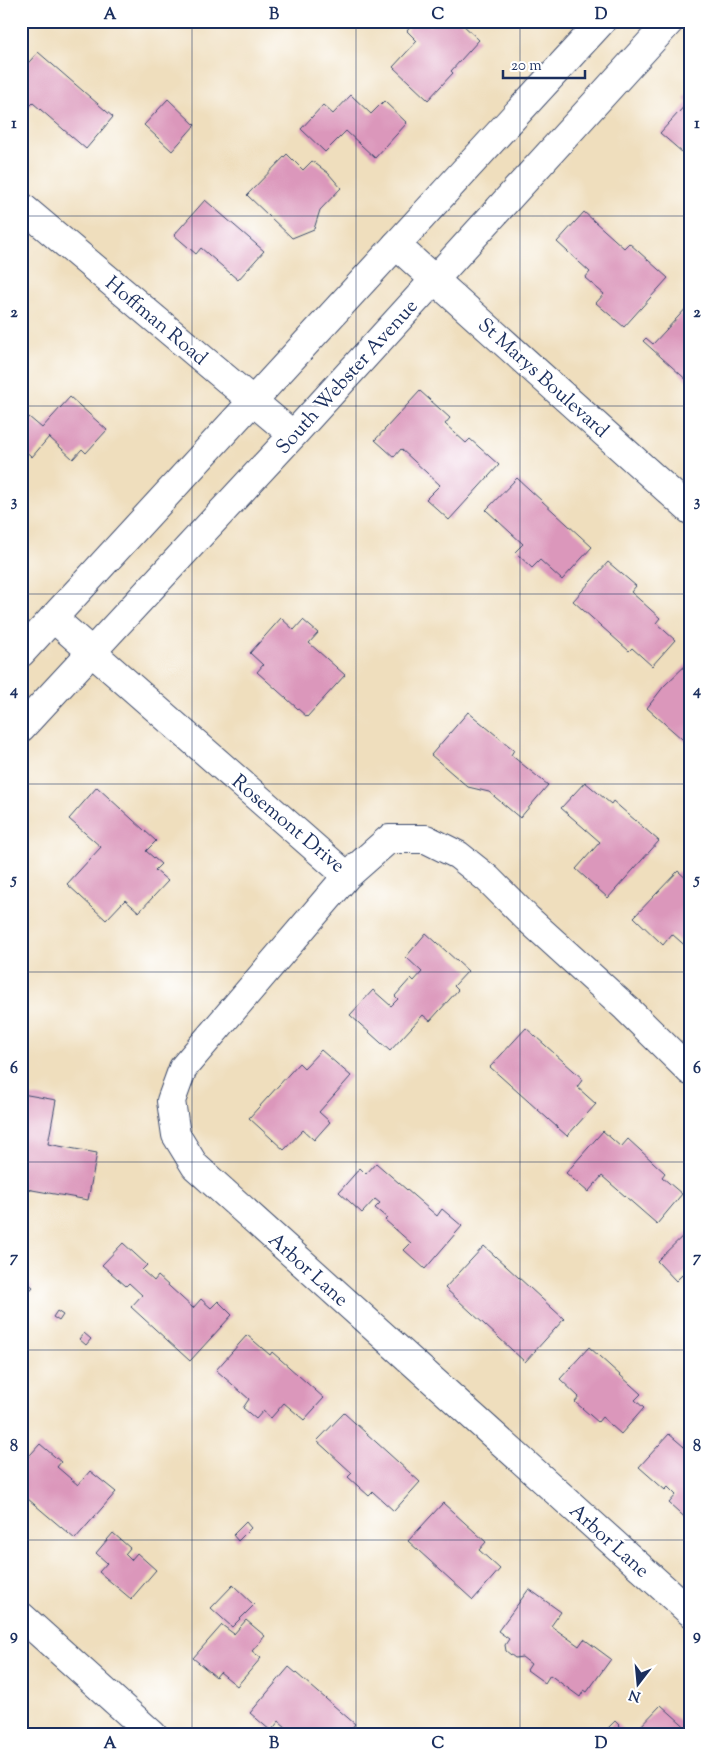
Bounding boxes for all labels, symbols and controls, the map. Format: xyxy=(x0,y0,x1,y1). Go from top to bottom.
text: A xyxy=(104,4,117,27)
text: B xyxy=(269,4,279,27)
text: C xyxy=(432,4,445,27)
text: D xyxy=(595,4,608,27)
scale bar xyxy=(503,48,586,80)
text: 20 m xyxy=(511,56,542,77)
text: 1 xyxy=(11,113,17,136)
text: 1 xyxy=(694,113,700,136)
street label: Hoffman Road xyxy=(98,270,213,373)
street label: South Webster Avenue xyxy=(270,294,426,462)
text: 2 xyxy=(10,302,18,325)
text: 2 xyxy=(693,302,701,325)
street label: St Marys Boulevard xyxy=(470,312,614,446)
text: 3 xyxy=(11,491,18,514)
text: 3 xyxy=(694,491,701,514)
text: 4 xyxy=(9,680,18,703)
text: 4 xyxy=(692,680,701,703)
street label: Rosemont Drive xyxy=(224,769,350,881)
text: 5 xyxy=(9,869,17,892)
text: 5 xyxy=(692,869,700,892)
text: 6 xyxy=(10,1058,18,1081)
text: 6 xyxy=(693,1058,701,1081)
street label: Arbor Lane xyxy=(261,1227,354,1315)
text: 7 xyxy=(10,1247,19,1270)
text: 7 xyxy=(693,1247,702,1270)
text: 8 xyxy=(10,1436,18,1459)
text: 8 xyxy=(693,1436,701,1459)
street label: Arbor Lane xyxy=(562,1498,655,1586)
text: 9 xyxy=(10,1625,18,1648)
text: 9 xyxy=(693,1625,701,1648)
north arrow xyxy=(614,1658,664,1708)
text: N xyxy=(627,1683,643,1706)
text: A xyxy=(104,1733,117,1756)
text: B xyxy=(269,1733,279,1756)
text: C xyxy=(432,1733,445,1756)
text: D xyxy=(595,1733,608,1756)

